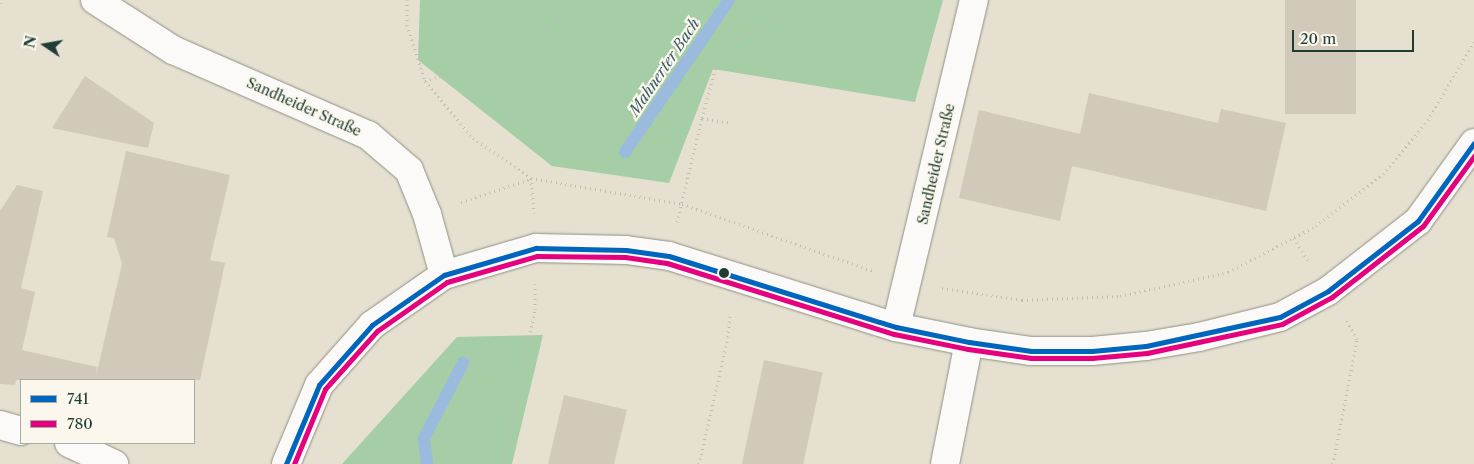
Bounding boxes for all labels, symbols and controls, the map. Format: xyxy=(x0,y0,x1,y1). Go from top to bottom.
water label: Mahnerter Bach xyxy=(625,15,703,119)
north arrow xyxy=(20,20,70,70)
scale bar xyxy=(1294,20,1416,52)
text: 20 m xyxy=(1300,29,1336,48)
text: N xyxy=(20,34,40,50)
street label: Sandheider Straße xyxy=(244,74,364,140)
street label: Sandheider Straße xyxy=(914,102,958,226)
unlabelled marker xyxy=(719,268,729,278)
legend xyxy=(20,379,195,444)
text: 741 xyxy=(67,389,89,408)
text: 780 xyxy=(67,414,93,433)

